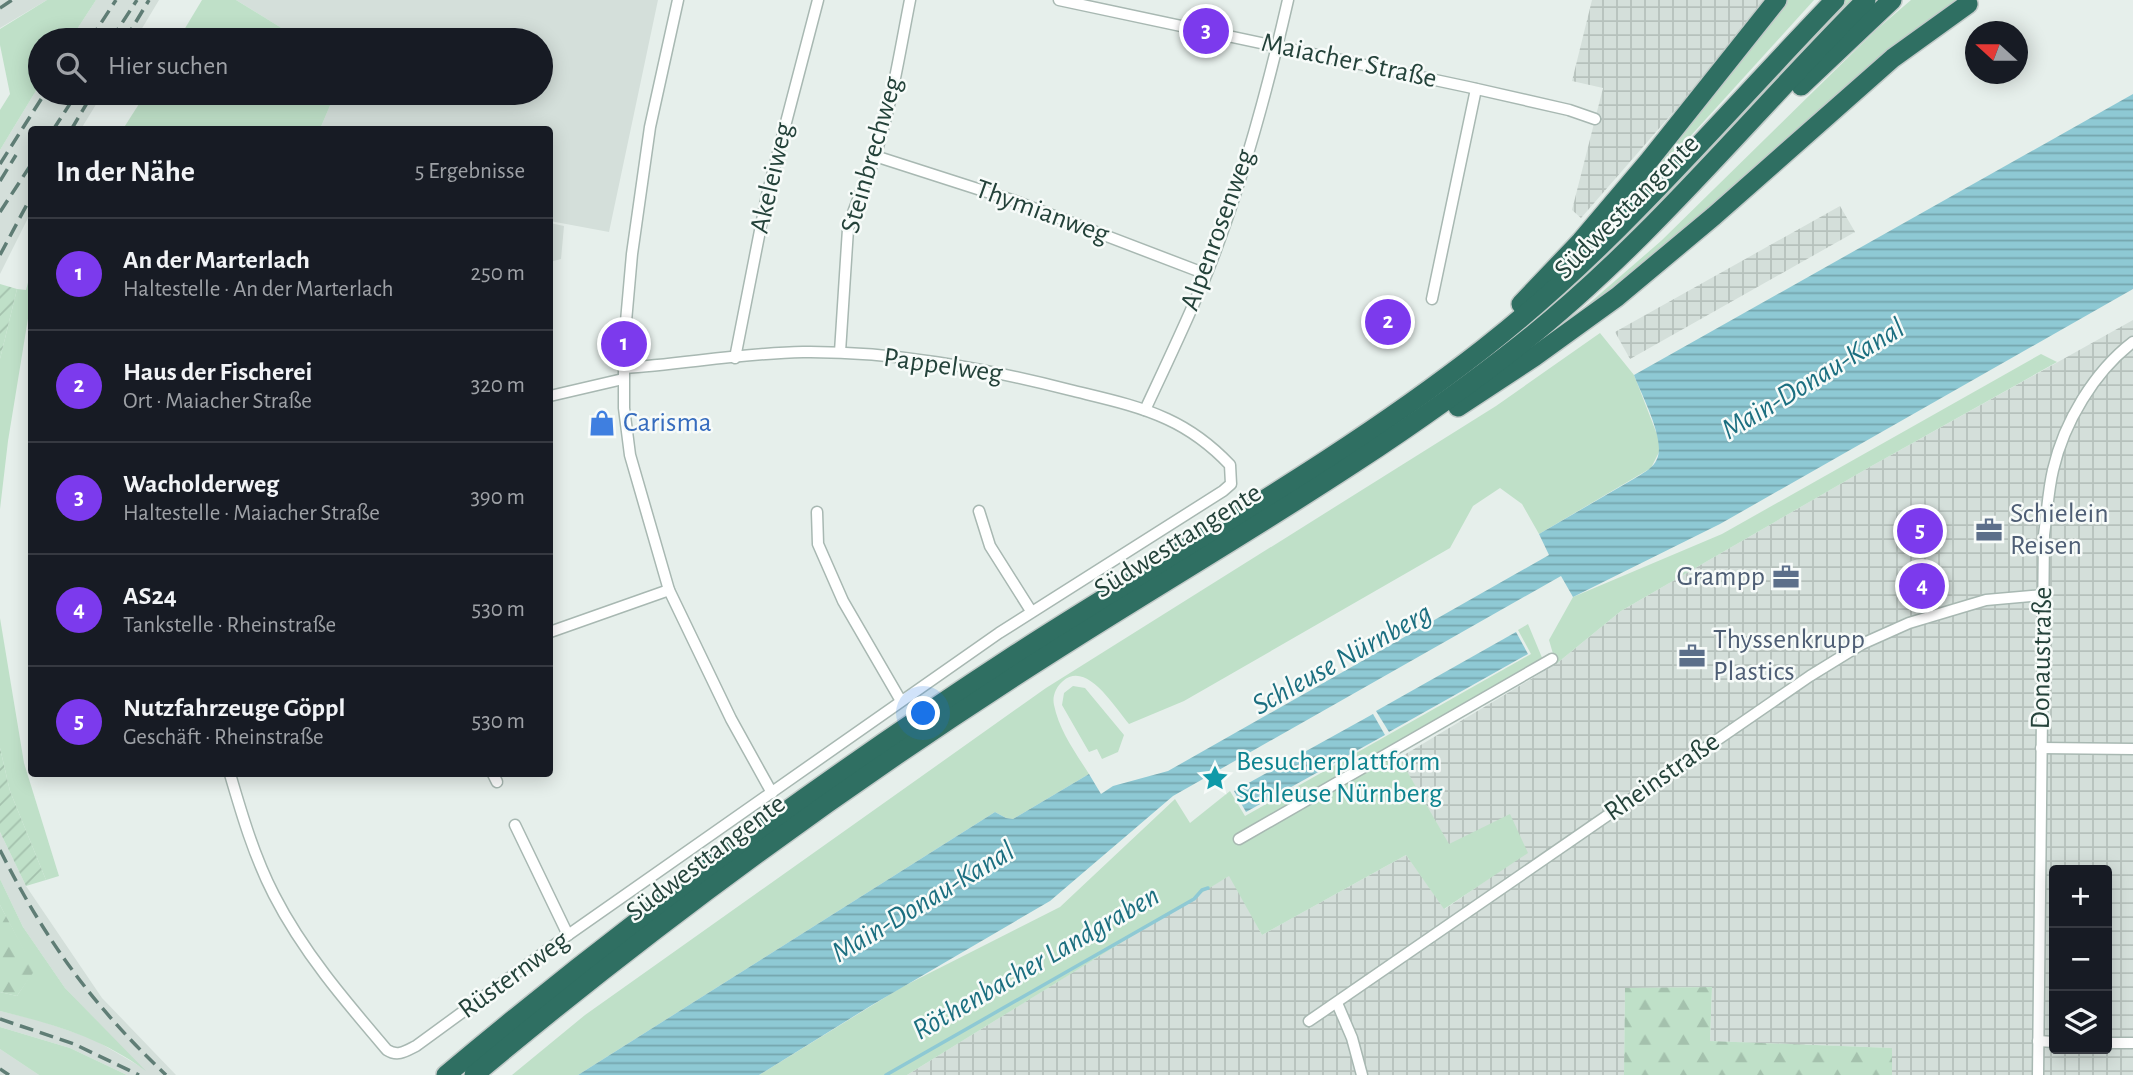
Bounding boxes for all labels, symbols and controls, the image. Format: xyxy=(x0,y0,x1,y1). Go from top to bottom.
pin: 3 xyxy=(1183,5,1229,57)
north arrow xyxy=(1965,21,2028,84)
search box xyxy=(28,28,553,105)
street label: Maiacher Straße xyxy=(1259,29,1439,93)
icon: search xyxy=(52,48,90,86)
text: Hier suchen xyxy=(108,53,229,79)
street label: Steinbrechweg xyxy=(836,73,908,236)
street label: Akeleiweg xyxy=(746,120,798,236)
street label: Südwesttangente xyxy=(1550,130,1704,284)
street label: Alpenrosenweg xyxy=(1176,145,1260,314)
text: In der Nähe xyxy=(56,157,195,187)
text: 5 Ergebnisse xyxy=(415,160,525,183)
street label: Thymianweg xyxy=(971,175,1113,249)
text: An der Marterlach xyxy=(123,247,310,273)
text: 1 xyxy=(75,262,83,285)
text: 250 m xyxy=(471,262,525,285)
text: Haltestelle · An der Marterlach xyxy=(123,278,394,301)
pin: 2 xyxy=(1365,296,1411,348)
water label: Main-Donau-Kanal xyxy=(1716,313,1910,445)
pin: 1 xyxy=(601,318,647,370)
street label: Pappelweg xyxy=(882,344,1005,388)
text: Haus der Fischerei xyxy=(123,359,312,385)
text: 2 xyxy=(74,374,84,397)
text: 320 m xyxy=(471,374,525,397)
text: Ort · Maiacher Straße xyxy=(123,390,312,413)
shop icon: Carisma xyxy=(587,408,617,438)
place label: Carisma xyxy=(623,409,712,437)
text: Wacholderweg xyxy=(123,471,279,497)
street label: Südwesttangente xyxy=(1090,478,1266,604)
text: 3 xyxy=(74,486,84,509)
text: 390 m xyxy=(470,486,525,509)
place label: Schielein Reisen xyxy=(2010,500,2109,560)
text: Haltestelle · Maiacher Straße xyxy=(123,502,380,525)
pin: 5 xyxy=(1897,505,1943,557)
office icon: Schielein Reisen xyxy=(1974,515,2004,545)
pin: 4 xyxy=(1899,560,1945,612)
office icon: Grampp xyxy=(1771,562,1801,592)
place label: Grampp xyxy=(1676,563,1765,591)
text: AS24 xyxy=(123,583,177,609)
street label: Donaustraße xyxy=(2027,586,2057,730)
water label: Schleuse Nürnberg xyxy=(1247,597,1437,721)
text: 4 xyxy=(73,598,85,621)
text: 530 m xyxy=(472,598,525,621)
text: Tankstelle · Rheinstraße xyxy=(123,614,336,637)
place label: Thyssenkrupp Plastics xyxy=(1713,626,1865,686)
office icon: Thyssenkrupp Plastics xyxy=(1677,641,1707,671)
text: Nutzfahrzeuge Göppl xyxy=(123,695,345,721)
your location xyxy=(906,696,940,730)
text: 5 xyxy=(74,710,84,733)
text: 530 m xyxy=(472,710,525,733)
text: Geschäft · Rheinstraße xyxy=(123,726,324,749)
street label: Rheinstraße xyxy=(1599,727,1725,827)
place label: Besucherplattform Schleuse Nürnberg xyxy=(1236,748,1443,808)
place icon: Besucherplattform Schleuse Nürnberg xyxy=(1200,763,1230,793)
street label: Südwesttangente xyxy=(621,789,791,927)
water label: Main-Donau-Kanal xyxy=(826,836,1020,968)
map controls xyxy=(2049,865,2112,1054)
button: + xyxy=(2049,865,2112,928)
water label: Röthenbacher Landgraben xyxy=(908,880,1164,1046)
street label: Rüsternweg xyxy=(454,926,575,1024)
button: − xyxy=(2049,928,2112,991)
button: layers xyxy=(2049,991,2112,1054)

